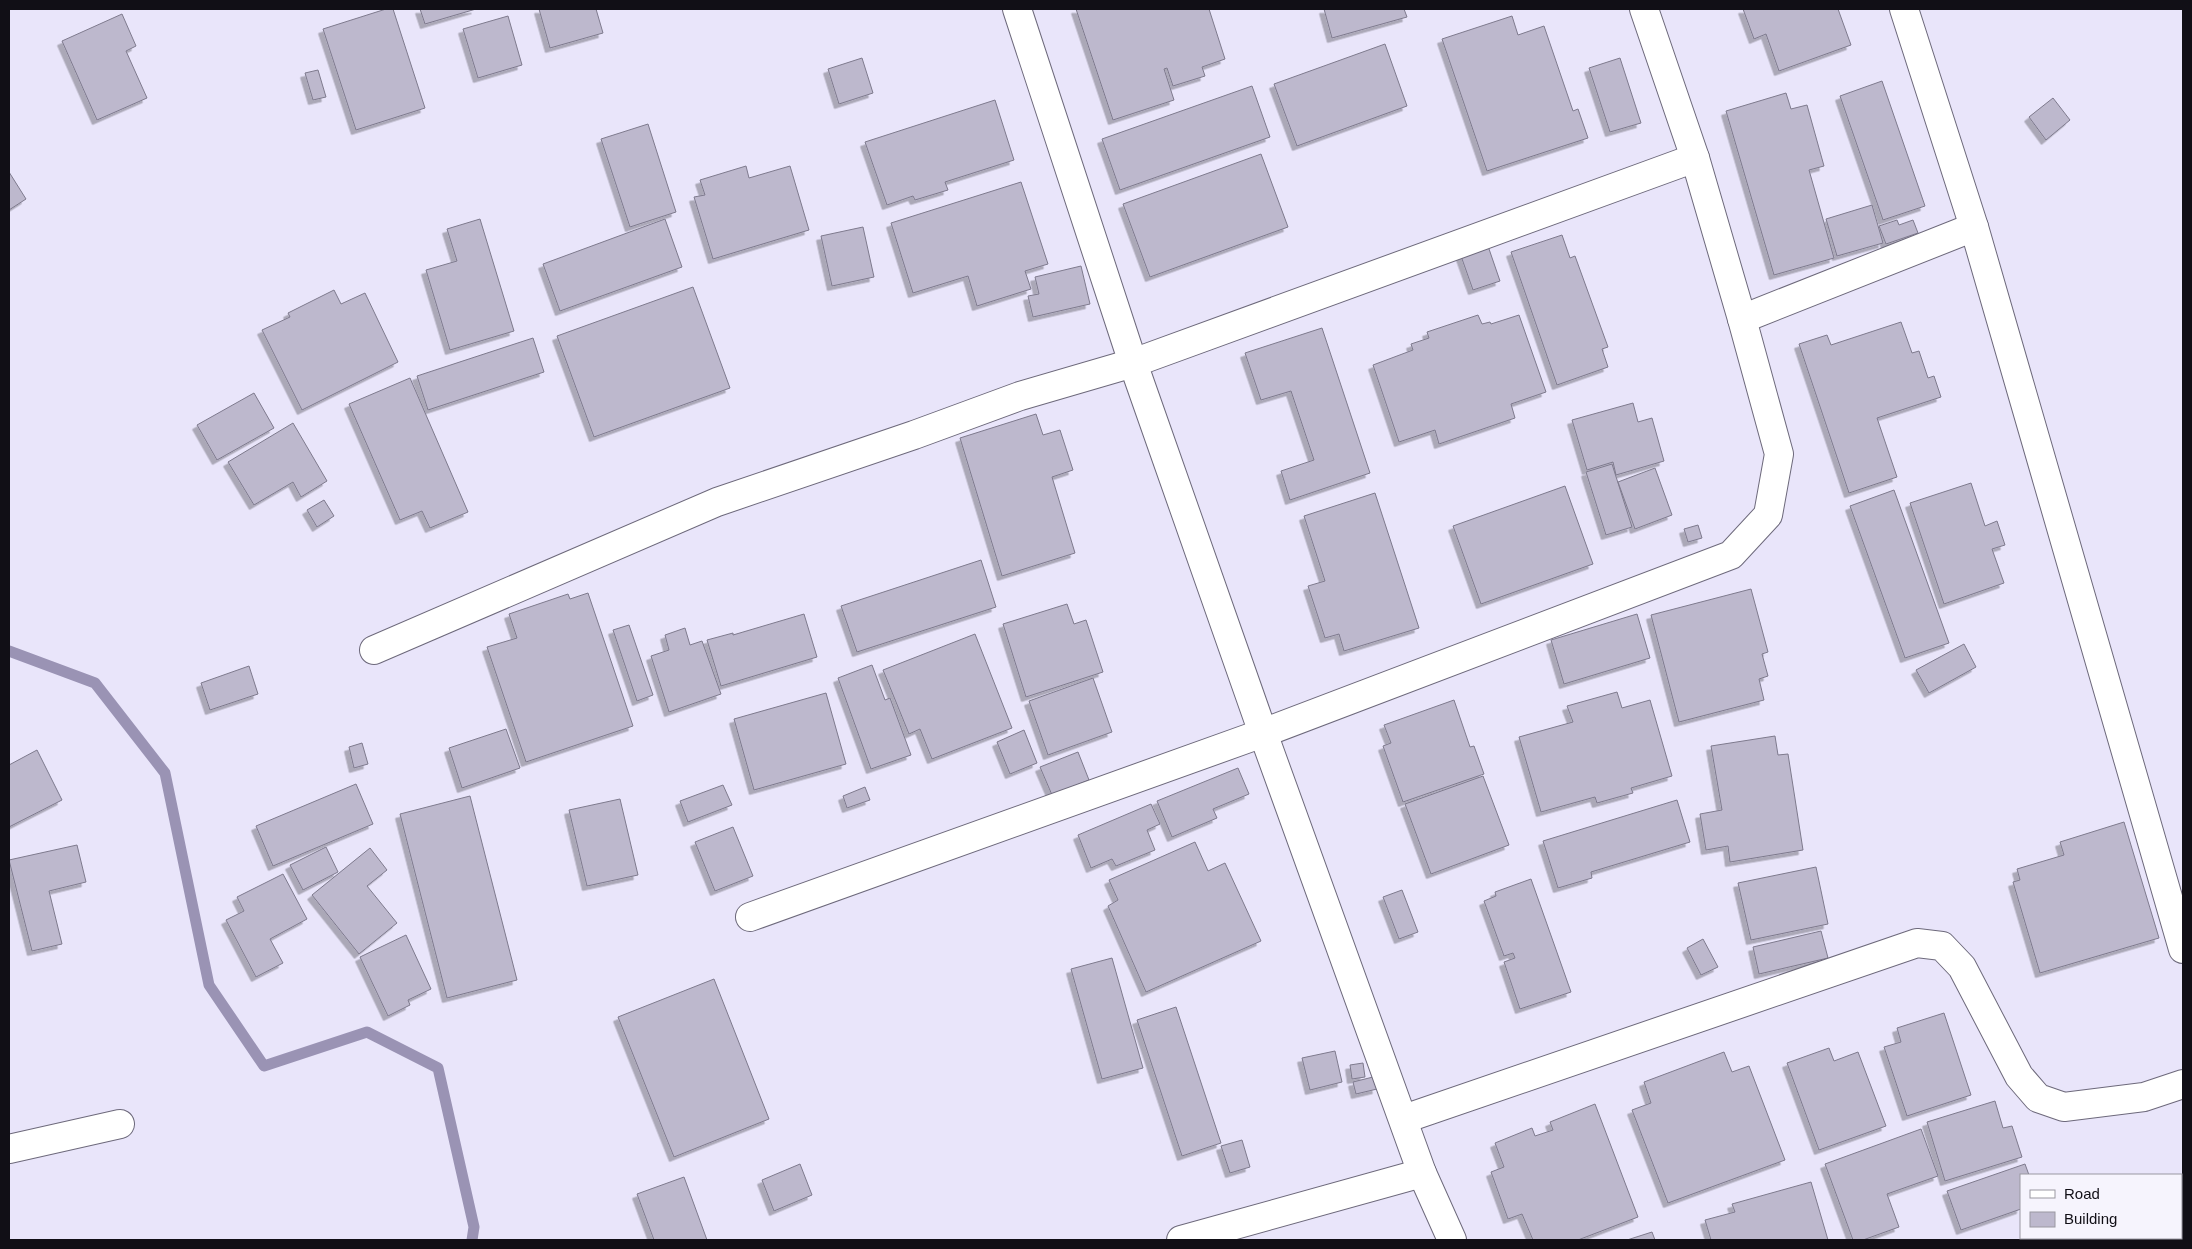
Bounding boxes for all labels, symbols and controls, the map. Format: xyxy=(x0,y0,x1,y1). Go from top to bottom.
legend xyxy=(2020,1174,2182,1239)
text: Road xyxy=(2064,1185,2100,1202)
text: Building xyxy=(2064,1210,2117,1227)

